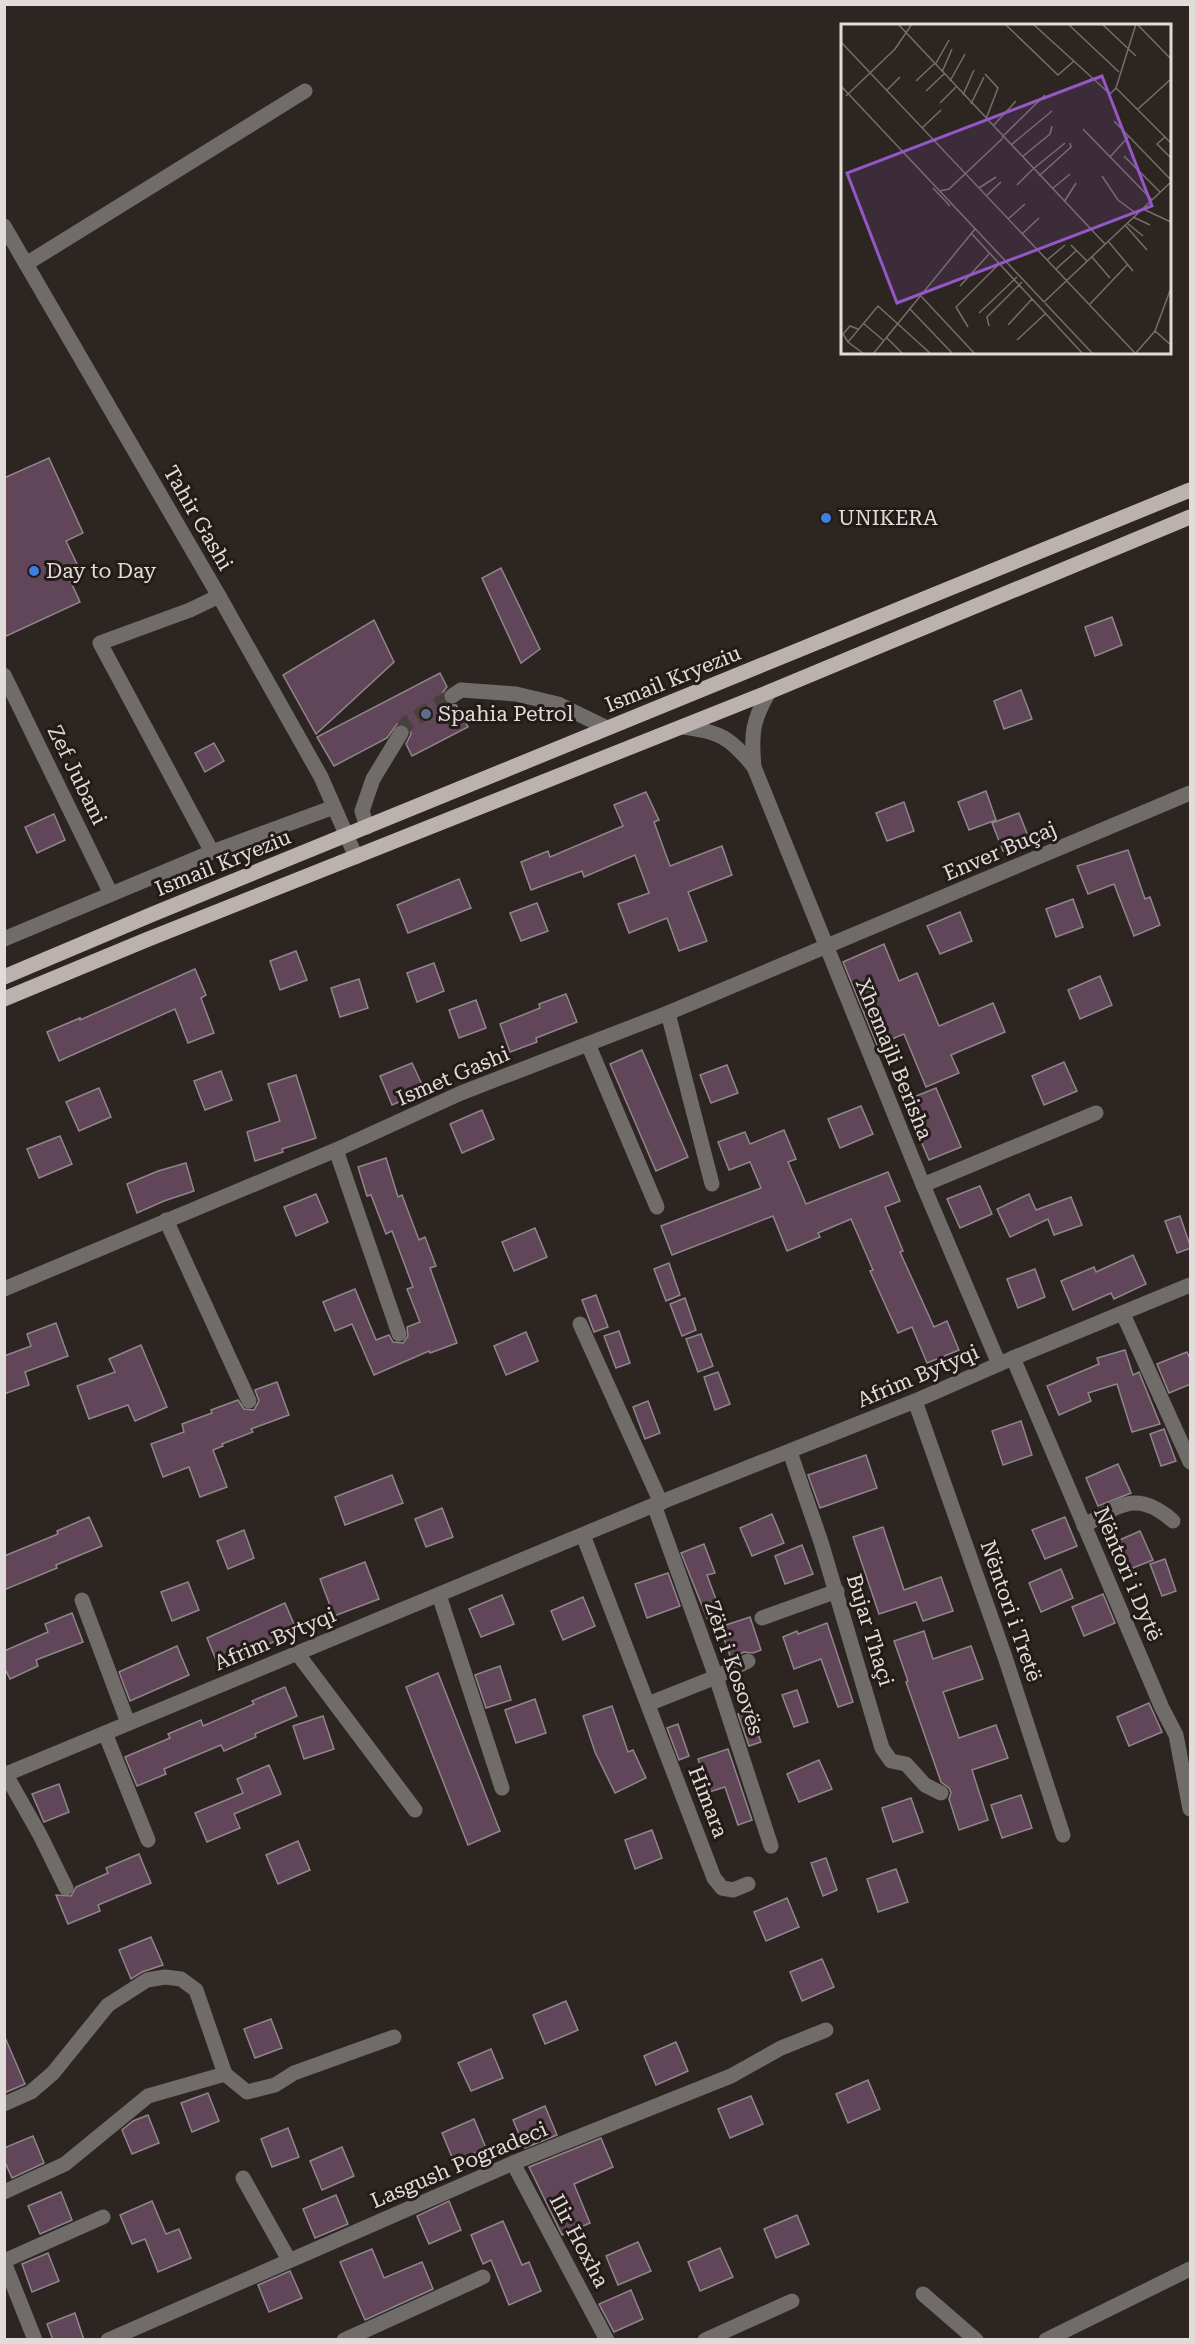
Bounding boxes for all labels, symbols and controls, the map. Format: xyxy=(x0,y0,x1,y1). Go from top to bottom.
inset map xyxy=(841,24,1171,354)
street label: Tahir Gashi xyxy=(158,462,238,575)
place label: UNIKERA xyxy=(838,506,938,530)
marker: UNIKERA xyxy=(819,511,833,525)
place label: Day to Day xyxy=(46,559,157,583)
marker: Day to Day xyxy=(27,564,41,578)
street label: Ismail Kryeziu xyxy=(602,641,744,717)
place label: Spahia Petrol xyxy=(438,702,574,726)
marker: Spahia Petrol xyxy=(419,707,433,721)
street label: Zef Jubani xyxy=(43,721,112,829)
street label: Enver Buçaj xyxy=(940,816,1060,886)
street label: Ismail Kryeziu xyxy=(152,825,294,901)
street label: Xhemajli Berisha xyxy=(851,975,938,1144)
street label: Ismet Gashi xyxy=(393,1041,513,1110)
street label: Afrim Bytyqi xyxy=(854,1340,983,1412)
street label: Nëntori i Dytë xyxy=(1089,1503,1167,1645)
street label: Nëntori i Tretë xyxy=(976,1537,1046,1685)
street label: Bujar Thaçi xyxy=(842,1571,898,1689)
street label: Zëri i Kosovës xyxy=(700,1598,768,1738)
street label: Afrim Bytyqi xyxy=(211,1603,340,1675)
street label: Himara xyxy=(683,1763,733,1842)
street label: Lasgush Pogradeci xyxy=(367,2117,551,2213)
street label: Ilir Hoxha xyxy=(544,2190,614,2292)

